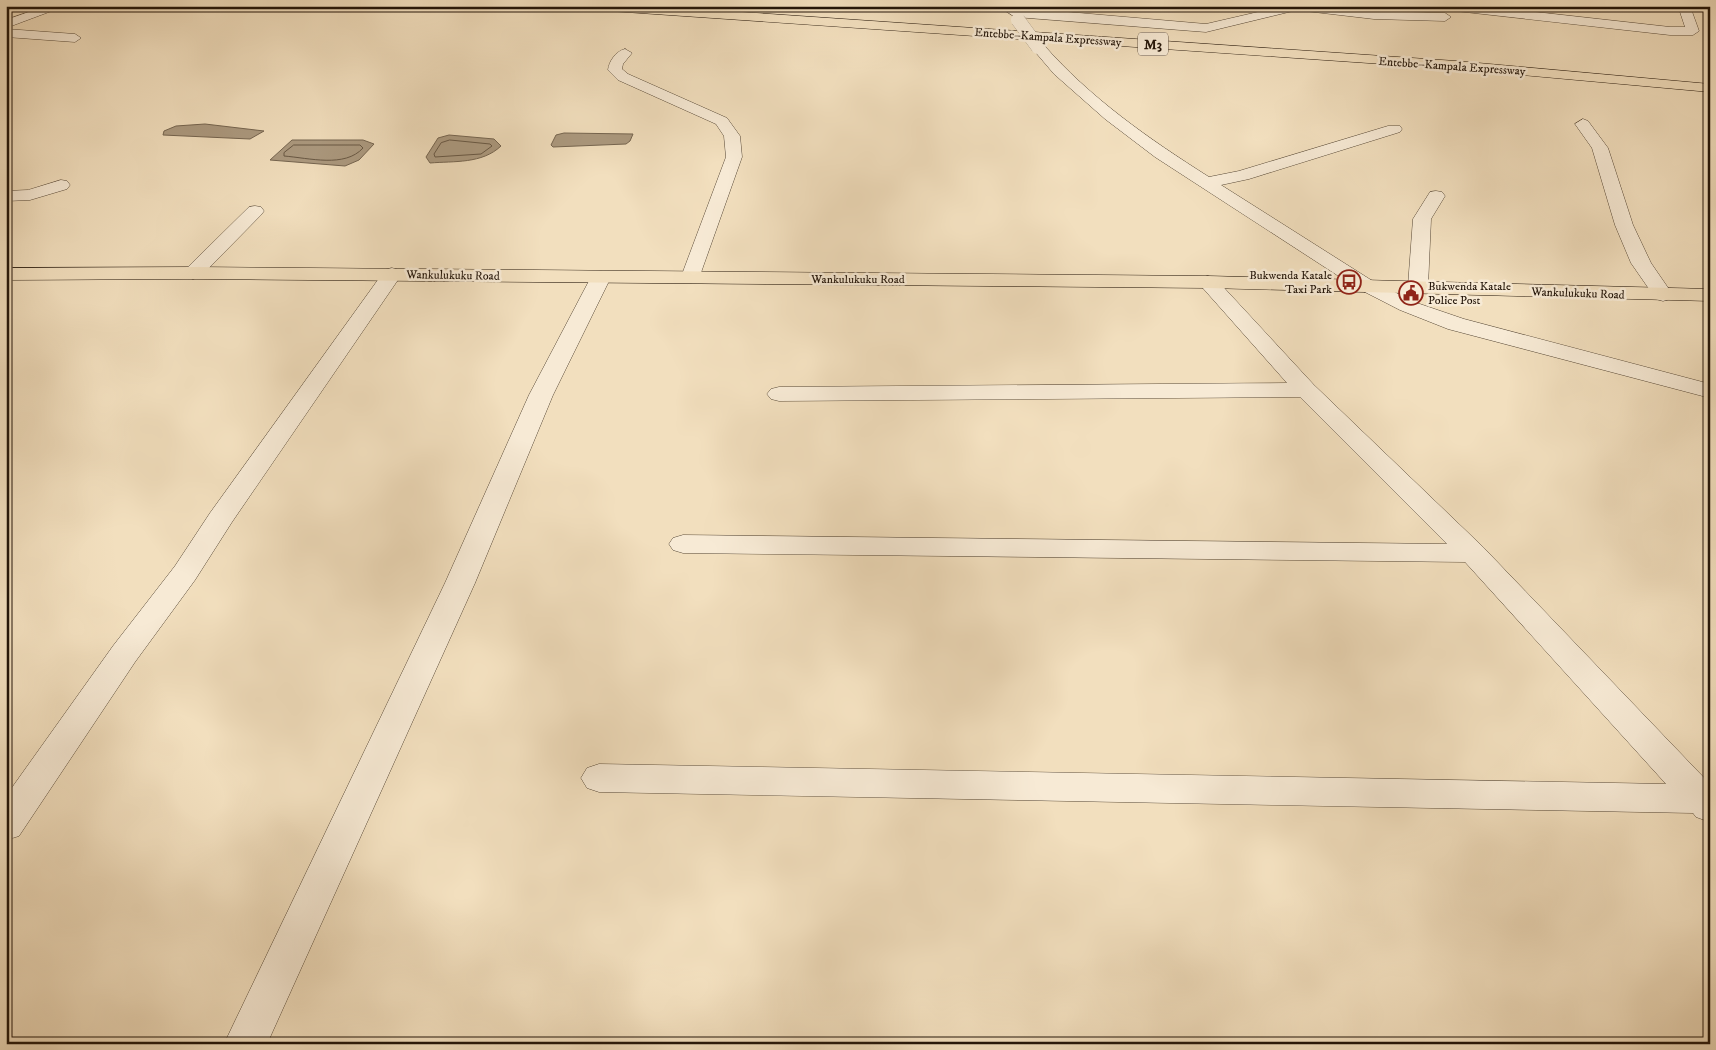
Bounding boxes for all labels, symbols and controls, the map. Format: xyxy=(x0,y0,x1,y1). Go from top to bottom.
street label: Entebbe–Kampala Expressway xyxy=(974,25,1122,50)
road number: M3 xyxy=(1138,33,1168,56)
street label: Entebbe–Kampala Expressway xyxy=(1378,54,1526,79)
street label: Wankulukuku Road xyxy=(405,267,500,284)
place label: Bukwenda Katale Taxi Park xyxy=(1249,268,1332,297)
bus stop icon: Bukwenda Katale Taxi Park xyxy=(1336,269,1362,295)
street label: Wankulukuku Road xyxy=(810,272,905,287)
place label: Bukwenda Katale Police Post xyxy=(1428,279,1511,308)
public building icon: Bukwenda Katale Police Post xyxy=(1398,280,1424,306)
street label: Wankulukuku Road xyxy=(1530,284,1625,303)

